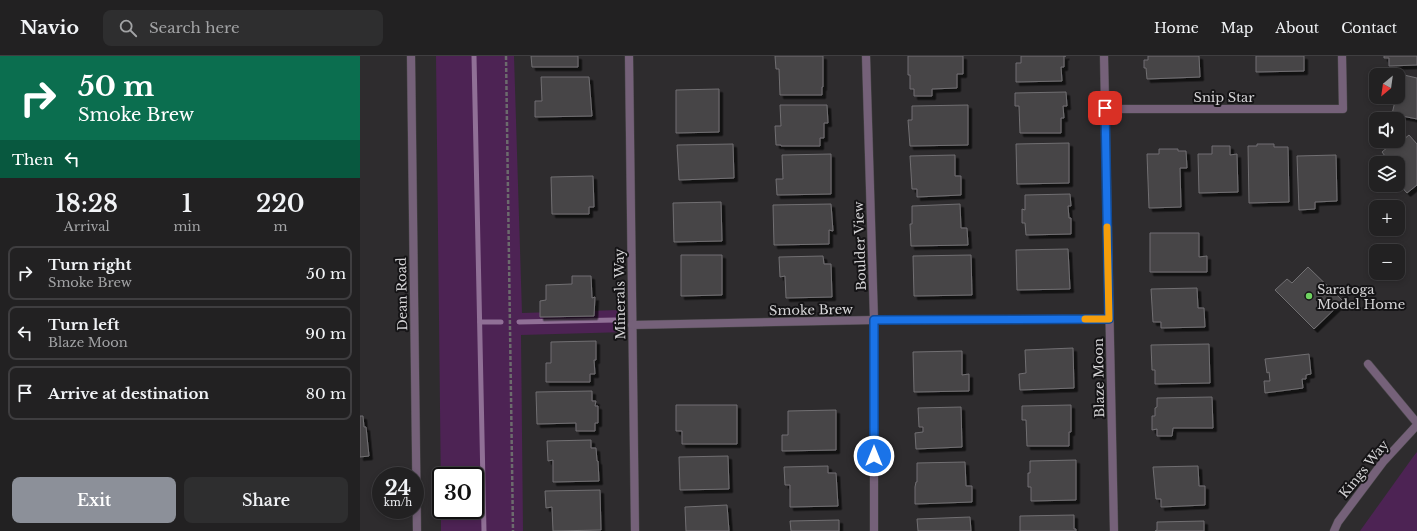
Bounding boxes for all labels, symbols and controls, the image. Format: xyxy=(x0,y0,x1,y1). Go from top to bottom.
search box xyxy=(103,10,383,46)
text: Navio xyxy=(20,16,79,39)
icon: search xyxy=(117,17,139,39)
text: Search here xyxy=(149,18,240,37)
text: Home xyxy=(1154,19,1199,37)
text: Map xyxy=(1221,19,1253,37)
text: About xyxy=(1275,19,1319,37)
text: Contact xyxy=(1341,19,1397,37)
north arrow xyxy=(1369,68,1405,104)
map controls xyxy=(1369,68,1405,280)
text: 50 m xyxy=(78,69,154,104)
icon: right xyxy=(12,72,64,124)
street label: Snip Star xyxy=(1194,89,1255,106)
pin xyxy=(1088,91,1122,125)
icon: arrive xyxy=(1094,97,1116,119)
text: Smoke Brew xyxy=(78,104,194,126)
button: sound xyxy=(1369,112,1405,148)
icon: left xyxy=(61,148,83,170)
text: Then xyxy=(12,150,53,169)
button: layers xyxy=(1369,156,1405,192)
text: 18:28 xyxy=(55,189,118,218)
text: 1 xyxy=(182,189,192,218)
text: 220 xyxy=(256,189,305,218)
button: + xyxy=(1369,200,1405,236)
street label: Boulder View xyxy=(850,201,870,291)
text: Arrival xyxy=(64,218,110,235)
text: min xyxy=(173,218,201,235)
text: m xyxy=(273,218,287,235)
button: − xyxy=(1369,244,1405,280)
street label: Minerals Way xyxy=(611,248,629,340)
text: Turn right xyxy=(48,255,131,274)
street label: Dean Road xyxy=(393,257,411,331)
icon: right xyxy=(14,262,36,284)
text: 50 m xyxy=(306,264,346,283)
text: Smoke Brew xyxy=(48,274,132,291)
place label: Saratoga Model Home xyxy=(1317,281,1405,313)
marker: Saratoga Model Home xyxy=(1304,291,1314,301)
street label: Smoke Brew xyxy=(769,301,853,319)
text: Turn left xyxy=(48,315,119,334)
icon: left xyxy=(14,322,36,344)
text: 90 m xyxy=(305,324,346,343)
text: Blaze Moon xyxy=(48,334,128,351)
street label: Blaze Moon xyxy=(1090,338,1108,418)
icon: arrive xyxy=(14,382,36,404)
text: Arrive at destination xyxy=(48,384,209,403)
text: 80 m xyxy=(306,384,346,403)
position arrow xyxy=(853,435,895,477)
street label: Kings Way xyxy=(1335,436,1393,501)
speed limit sign: 30 xyxy=(432,467,484,519)
text: 24 xyxy=(385,476,411,500)
button: Exit xyxy=(12,477,176,523)
button: Share xyxy=(184,477,348,523)
text: km/h xyxy=(384,496,412,509)

